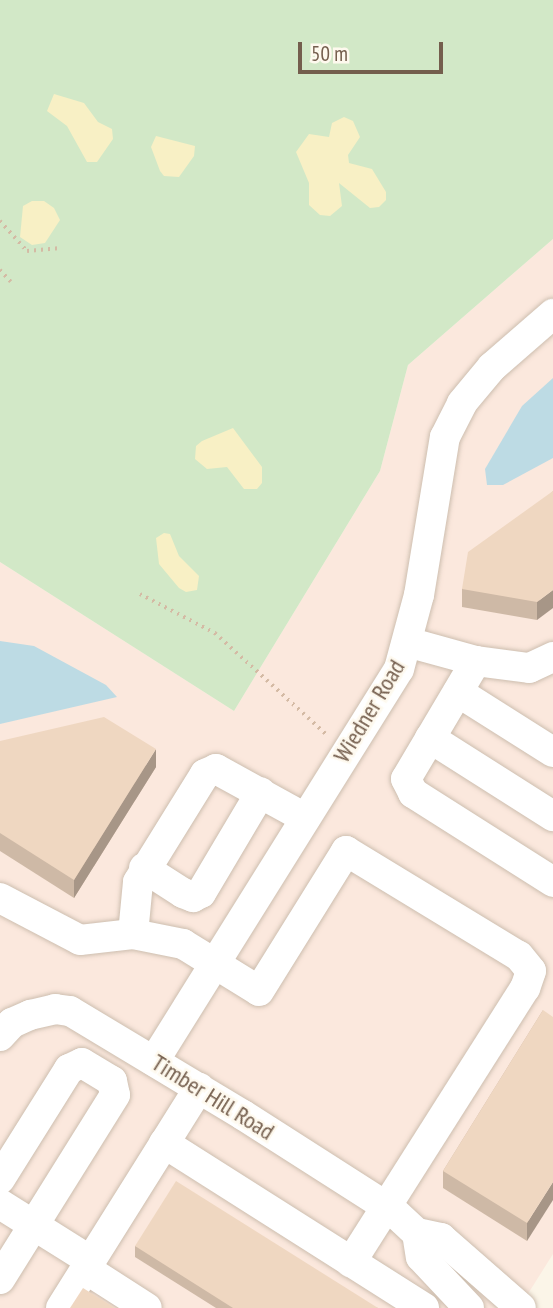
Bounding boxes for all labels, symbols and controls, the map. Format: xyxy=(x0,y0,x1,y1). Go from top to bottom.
scale bar xyxy=(301,28,446,72)
text: 50 m xyxy=(311,40,348,67)
street label: Wiedner Road xyxy=(327,654,411,768)
street label: Timber Hill Road xyxy=(146,1048,280,1146)

